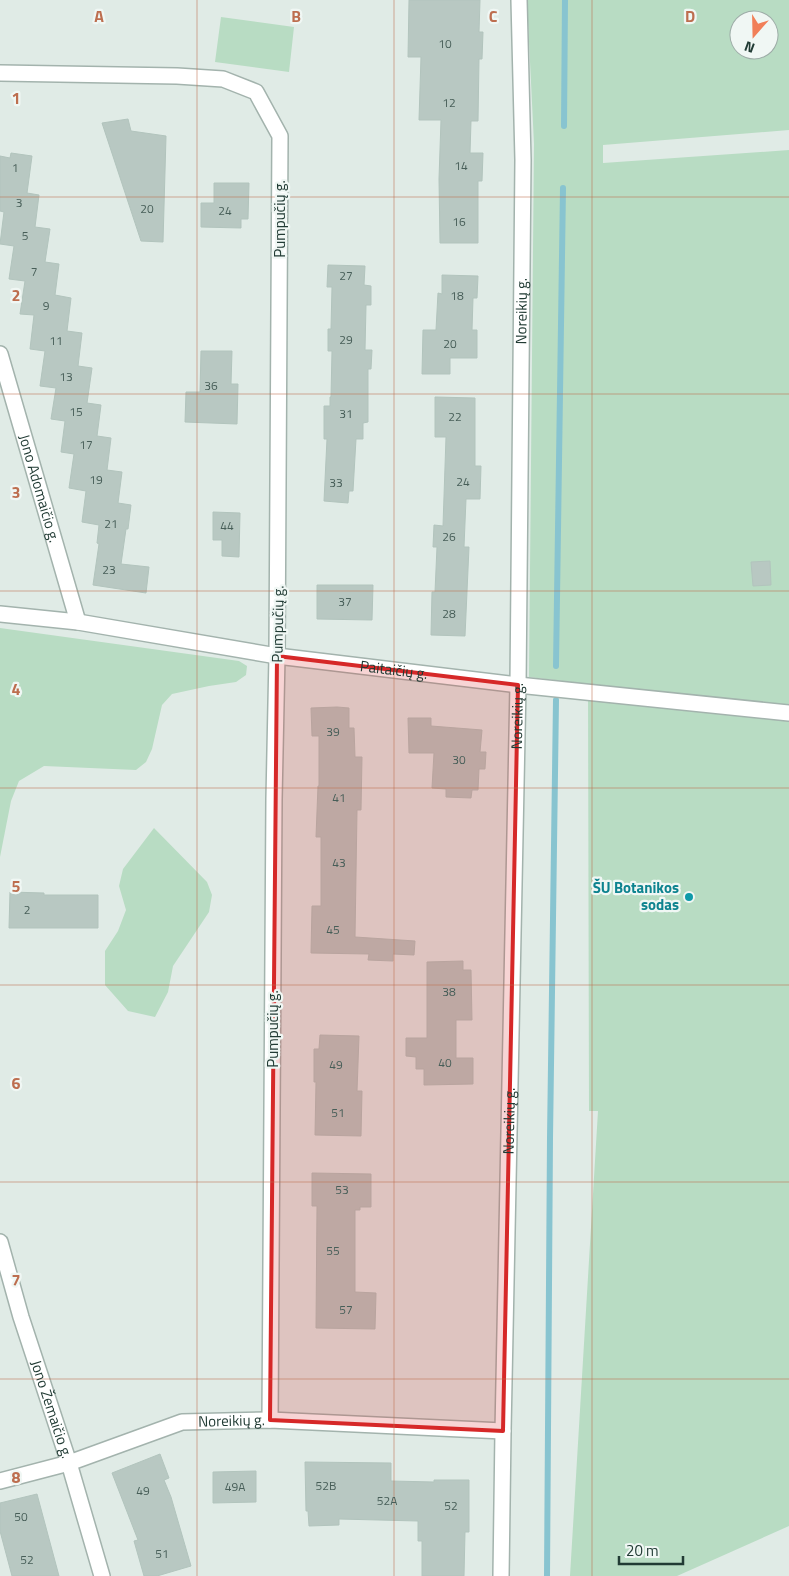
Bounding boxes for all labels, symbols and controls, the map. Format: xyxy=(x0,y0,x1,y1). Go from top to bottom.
text: A xyxy=(94,4,104,28)
text: B xyxy=(291,4,301,28)
text: C xyxy=(489,4,498,28)
text: D xyxy=(685,4,695,28)
north arrow xyxy=(729,10,779,60)
house number: 10 xyxy=(438,34,452,53)
text: N xyxy=(741,36,758,59)
text: 1 xyxy=(12,86,20,110)
house number: 12 xyxy=(442,93,456,112)
house number: 14 xyxy=(454,156,468,175)
house number: 1 xyxy=(12,158,18,177)
street label: Pumpučių g. xyxy=(268,180,291,258)
house number: 3 xyxy=(16,193,22,212)
house number: 20 xyxy=(140,199,154,218)
house number: 24 xyxy=(218,201,232,220)
house number: 16 xyxy=(452,212,466,231)
house number: 5 xyxy=(22,226,29,245)
house number: 7 xyxy=(31,262,37,281)
house number: 27 xyxy=(339,266,353,285)
street label: Noreikių g. xyxy=(509,278,533,345)
text: 2 xyxy=(12,283,20,307)
house number: 18 xyxy=(450,286,464,305)
house number: 9 xyxy=(43,296,50,315)
house number: 29 xyxy=(339,330,353,349)
house number: 11 xyxy=(49,331,63,350)
house number: 20 xyxy=(443,334,457,353)
house number: 13 xyxy=(59,367,73,386)
house number: 36 xyxy=(204,376,218,395)
house number: 15 xyxy=(69,402,83,421)
house number: 31 xyxy=(339,404,353,423)
house number: 22 xyxy=(448,407,462,426)
street label: Jono Adomaičio g. xyxy=(13,431,66,545)
house number: 17 xyxy=(79,435,93,454)
house number: 19 xyxy=(89,470,103,489)
house number: 24 xyxy=(456,472,470,491)
house number: 33 xyxy=(329,473,343,492)
text: 3 xyxy=(12,480,20,504)
house number: 21 xyxy=(104,514,118,533)
house number: 44 xyxy=(220,516,234,535)
house number: 26 xyxy=(442,527,456,546)
house number: 23 xyxy=(102,560,116,579)
street label: Pumpučių g. xyxy=(265,585,290,663)
house number: 37 xyxy=(338,592,352,611)
house number: 28 xyxy=(442,604,456,623)
street label: Paitaičių g. xyxy=(359,654,429,685)
text: 4 xyxy=(12,677,21,701)
street label: Noreikių g. xyxy=(505,683,529,750)
house number: 39 xyxy=(326,722,340,741)
house number: 30 xyxy=(452,750,466,769)
house number: 41 xyxy=(332,788,346,807)
house number: 43 xyxy=(332,853,346,872)
text: 5 xyxy=(12,874,21,898)
place label: ŠU Botanikos sodas xyxy=(593,876,679,916)
marker: ŠU Botanikos sodas xyxy=(683,891,695,903)
house number: 2 xyxy=(24,900,30,919)
house number: 45 xyxy=(326,920,340,939)
house number: 38 xyxy=(442,982,456,1001)
street label: Pumpučių g. xyxy=(261,990,284,1068)
house number: 40 xyxy=(438,1053,452,1072)
house number: 49 xyxy=(329,1055,343,1074)
text: 6 xyxy=(12,1071,21,1095)
street label: Noreikių g. xyxy=(497,1088,521,1155)
house number: 51 xyxy=(331,1103,345,1122)
house number: 53 xyxy=(335,1180,349,1199)
house number: 55 xyxy=(326,1241,340,1260)
text: 7 xyxy=(12,1268,20,1292)
house number: 57 xyxy=(339,1300,353,1319)
street label: Jono Žemaičio g. xyxy=(25,1357,79,1461)
street label: Noreikių g. xyxy=(198,1408,265,1433)
text: 8 xyxy=(12,1465,21,1489)
house number: 52B xyxy=(316,1476,336,1495)
house number: 49A xyxy=(225,1477,245,1496)
house number: 49 xyxy=(136,1481,150,1500)
house number: 52A xyxy=(377,1491,397,1510)
house number: 52 xyxy=(444,1496,458,1515)
house number: 50 xyxy=(14,1507,28,1526)
scale bar xyxy=(619,1534,683,1566)
text: 20 m xyxy=(626,1539,659,1562)
house number: 51 xyxy=(155,1544,169,1563)
house number: 52 xyxy=(20,1550,34,1569)

